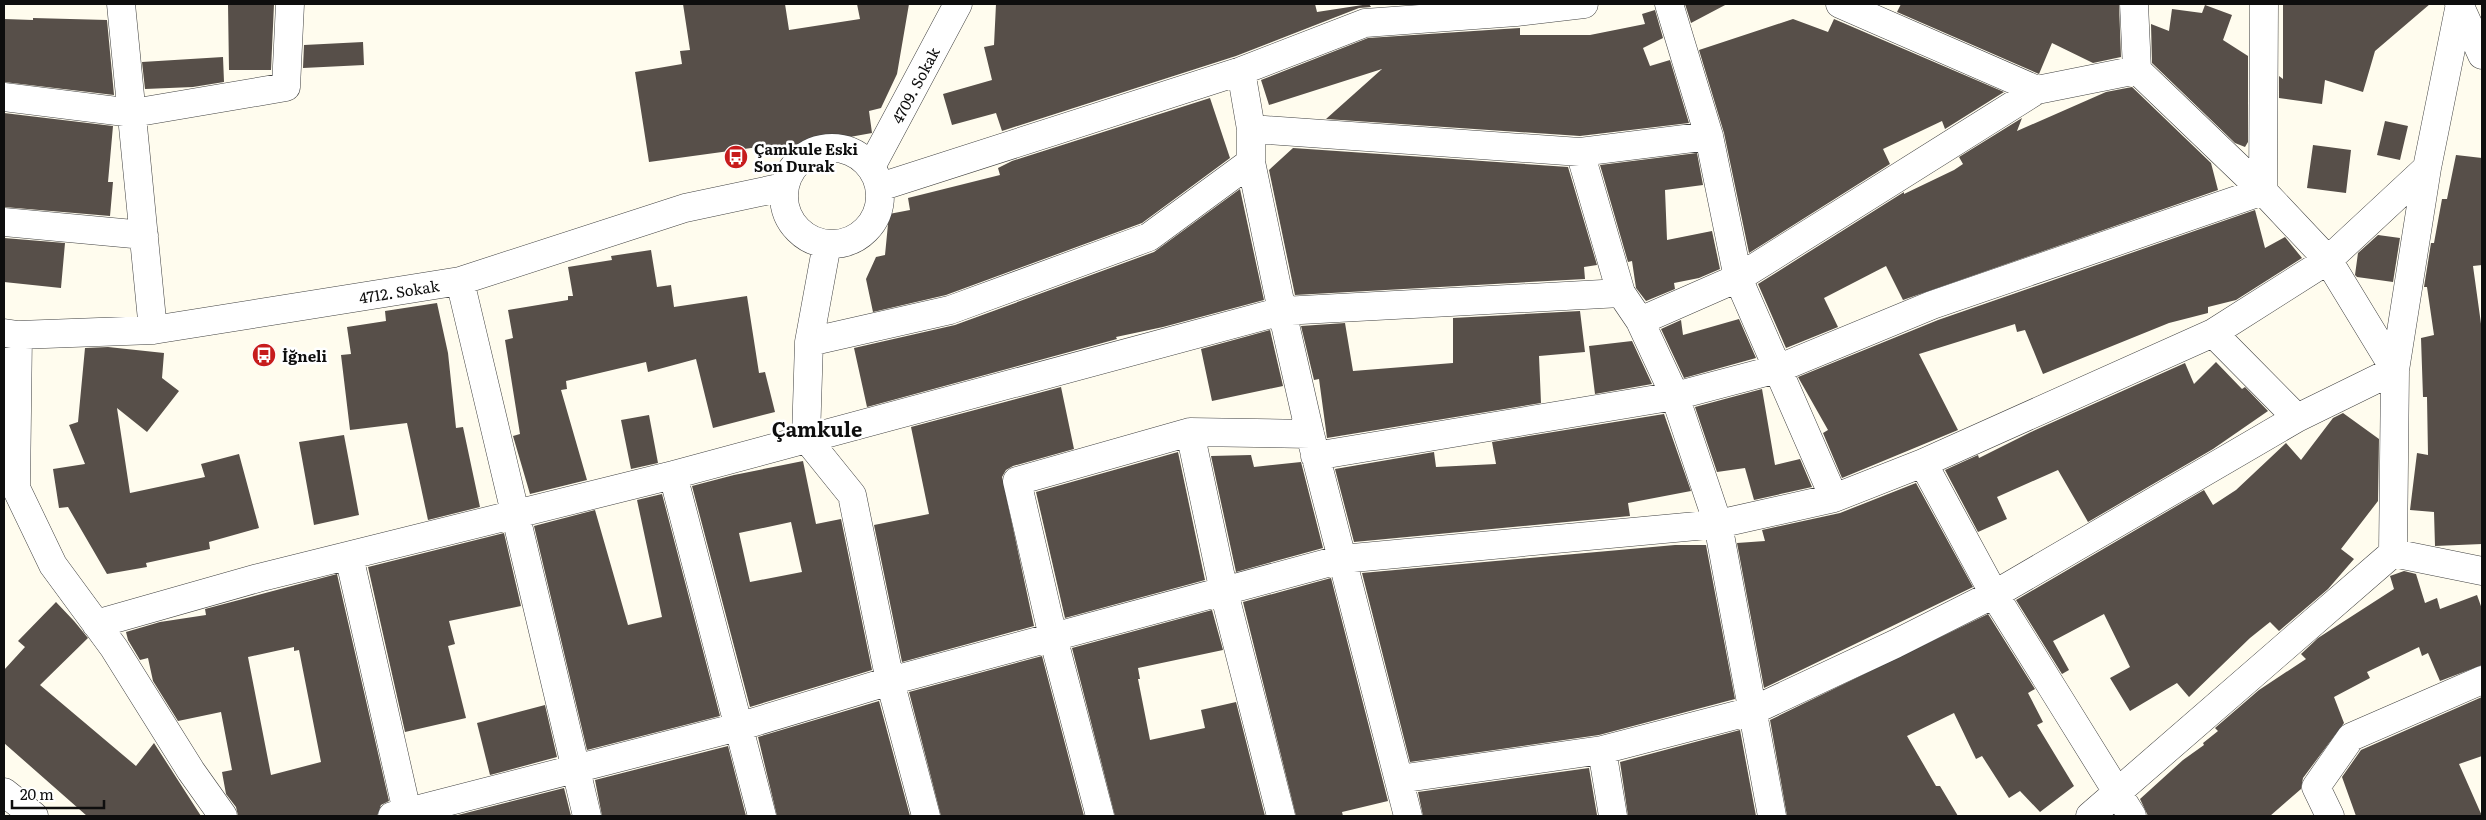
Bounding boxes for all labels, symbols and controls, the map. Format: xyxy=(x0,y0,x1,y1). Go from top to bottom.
street label: 4709. Sokak xyxy=(885,42,945,127)
place label: Çamkule Eski Son Durak xyxy=(754,137,858,177)
bus stop icon: Çamkule Eski Son Durak xyxy=(723,144,749,170)
street label: 4712. Sokak xyxy=(357,273,442,309)
bus stop icon: İğneli xyxy=(251,342,277,368)
place label: İğneli xyxy=(282,344,327,367)
district label: Çamkule xyxy=(772,413,862,443)
scale bar xyxy=(12,778,105,810)
text: 20 m xyxy=(20,782,54,805)

